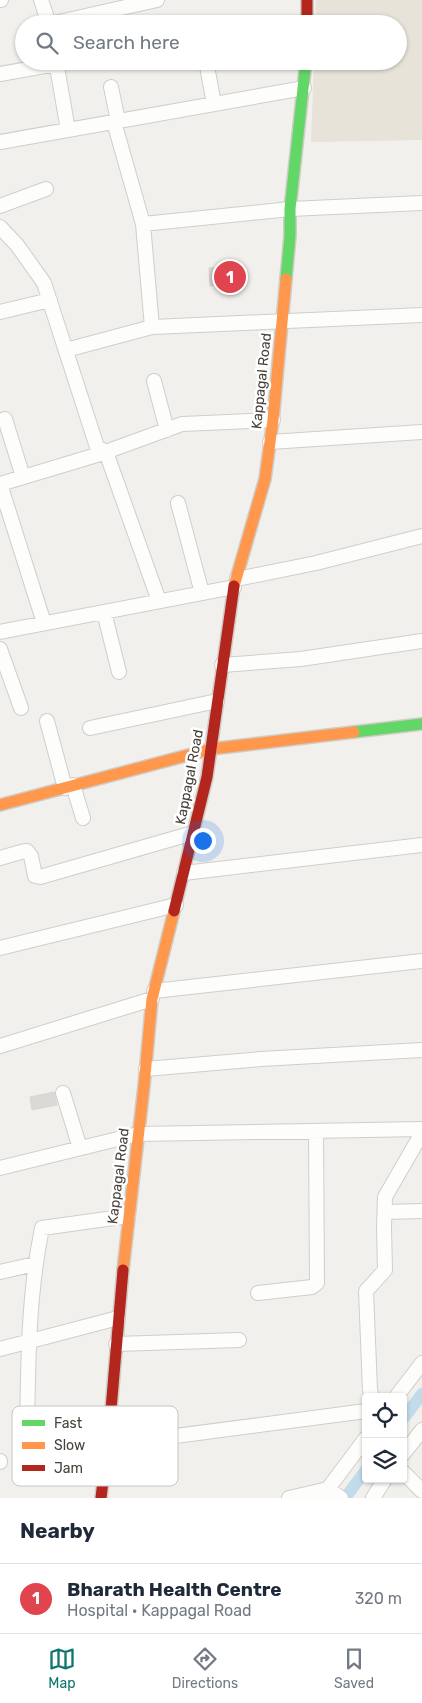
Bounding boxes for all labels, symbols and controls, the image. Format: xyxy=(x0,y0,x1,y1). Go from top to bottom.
search box xyxy=(15,15,407,70)
icon: search xyxy=(33,29,61,57)
text: Search here xyxy=(73,31,180,54)
pin: 1 xyxy=(214,258,246,296)
street label: Kappagal Road xyxy=(248,332,275,430)
street label: Kappagal Road xyxy=(172,728,207,826)
your location xyxy=(190,828,216,854)
street label: Kappagal Road xyxy=(104,1127,133,1225)
map controls xyxy=(362,1393,407,1483)
button: locate xyxy=(362,1393,407,1438)
legend xyxy=(12,1406,178,1486)
text: Fast xyxy=(54,1415,83,1432)
text: Slow xyxy=(54,1437,85,1454)
button: layers xyxy=(362,1438,407,1483)
text: Jam xyxy=(54,1460,83,1477)
text: Nearby xyxy=(20,1518,95,1543)
text: Bharath Health Centre xyxy=(67,1578,282,1601)
text: 1 xyxy=(32,1589,40,1608)
text: 320 m xyxy=(355,1589,402,1608)
text: Hospital · Kappagal Road xyxy=(67,1601,252,1620)
tab: Map xyxy=(48,1645,76,1692)
tab: Directions xyxy=(172,1645,238,1692)
tab: Saved xyxy=(334,1645,374,1692)

